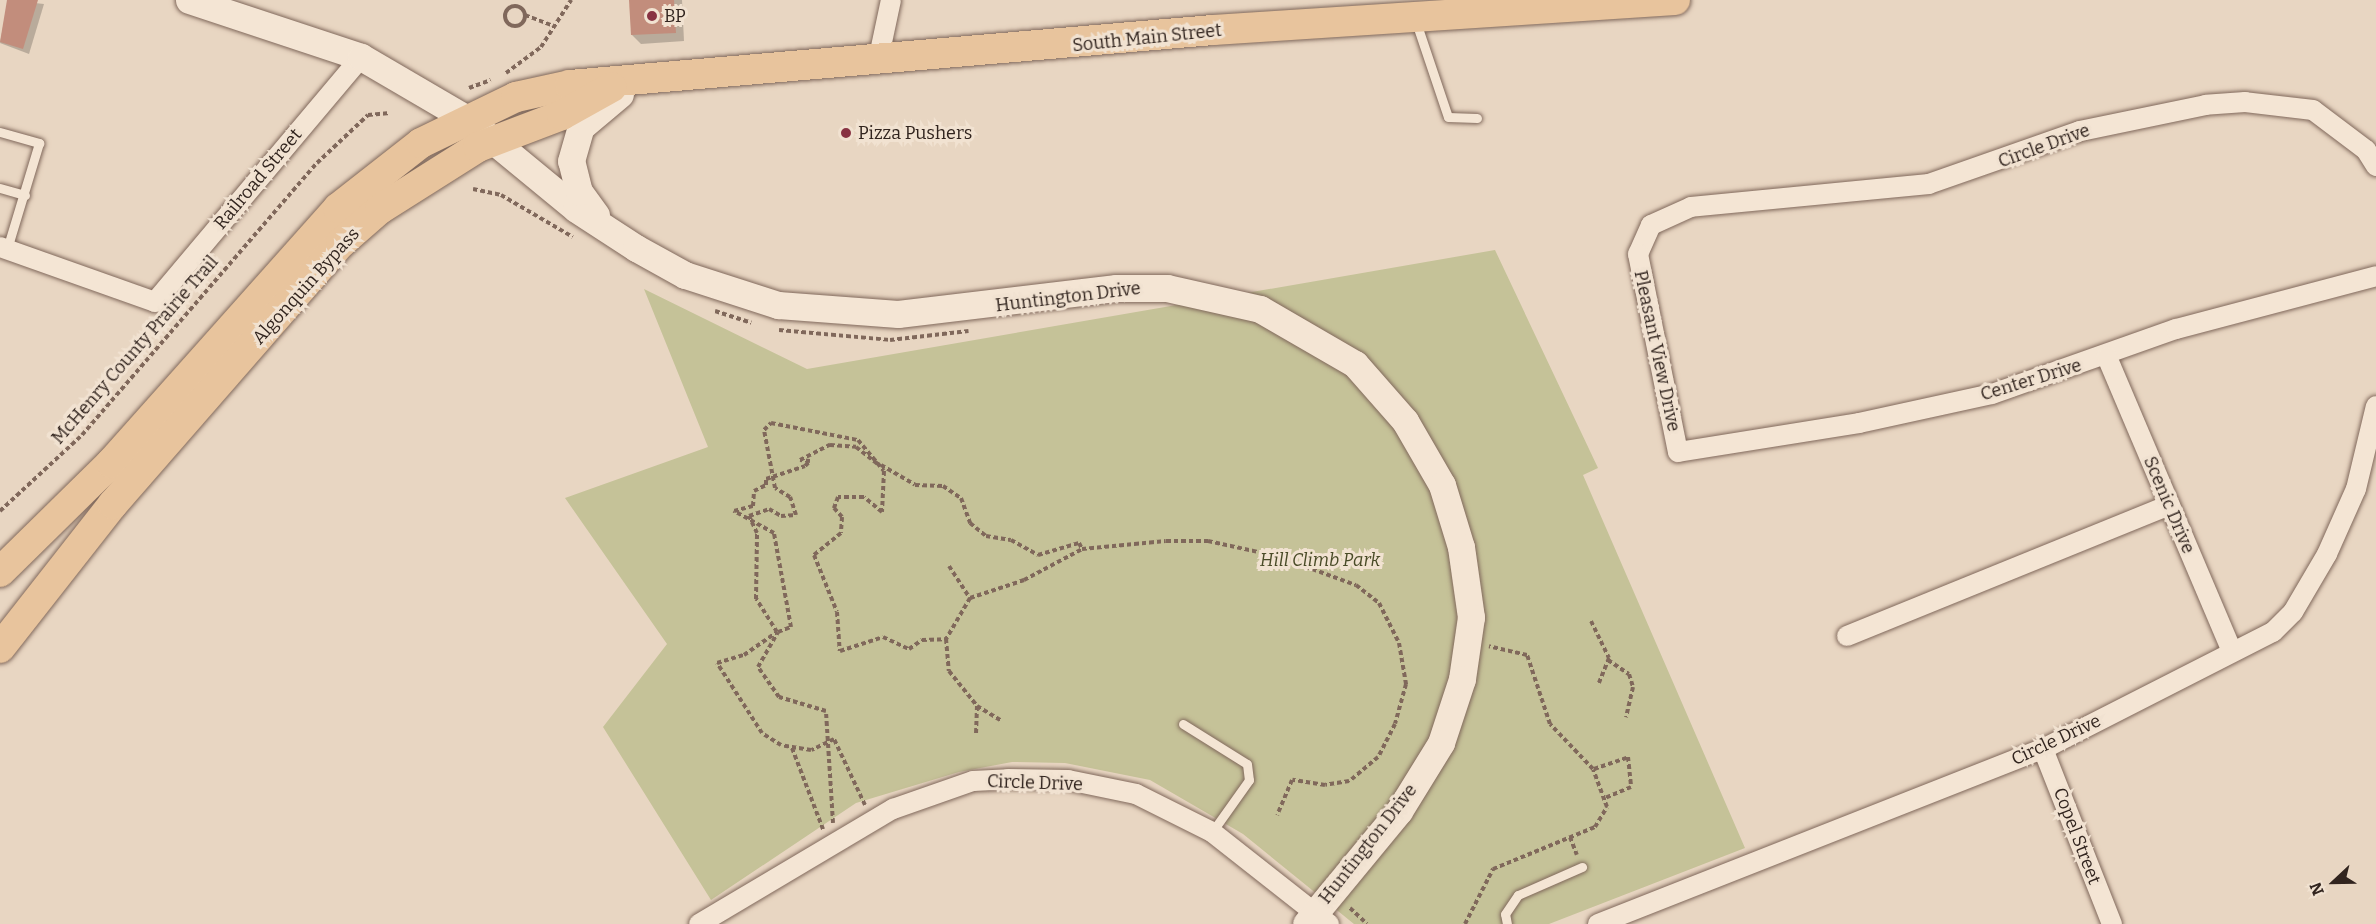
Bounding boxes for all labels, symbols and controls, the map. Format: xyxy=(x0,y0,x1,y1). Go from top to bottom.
place label: BP xyxy=(664,5,686,27)
marker: BP xyxy=(645,9,659,23)
street label: South Main Street xyxy=(1071,19,1223,57)
street label: Circle Drive xyxy=(1995,119,2093,173)
place label: Pizza Pushers xyxy=(858,122,972,144)
street label: Railroad Street xyxy=(210,124,306,234)
marker: Pizza Pushers xyxy=(839,126,853,140)
street label: Algonquin Bypass xyxy=(248,223,364,349)
street label: McHenry County Prairie Trail xyxy=(47,251,223,449)
street label: Pleasant View Drive xyxy=(1629,268,1685,434)
street label: Huntington Drive xyxy=(994,277,1142,317)
street label: Center Drive xyxy=(1978,354,2084,406)
street label: Scenic Drive xyxy=(2139,453,2199,557)
park label: Hill Climb Park xyxy=(1260,549,1380,571)
street label: Circle Drive xyxy=(2008,710,2104,770)
street label: Circle Drive xyxy=(987,771,1083,795)
street label: Huntington Drive xyxy=(1315,780,1421,908)
street label: Copel Street xyxy=(2049,785,2105,887)
north arrow xyxy=(2304,852,2364,912)
text: N xyxy=(2306,880,2328,898)

